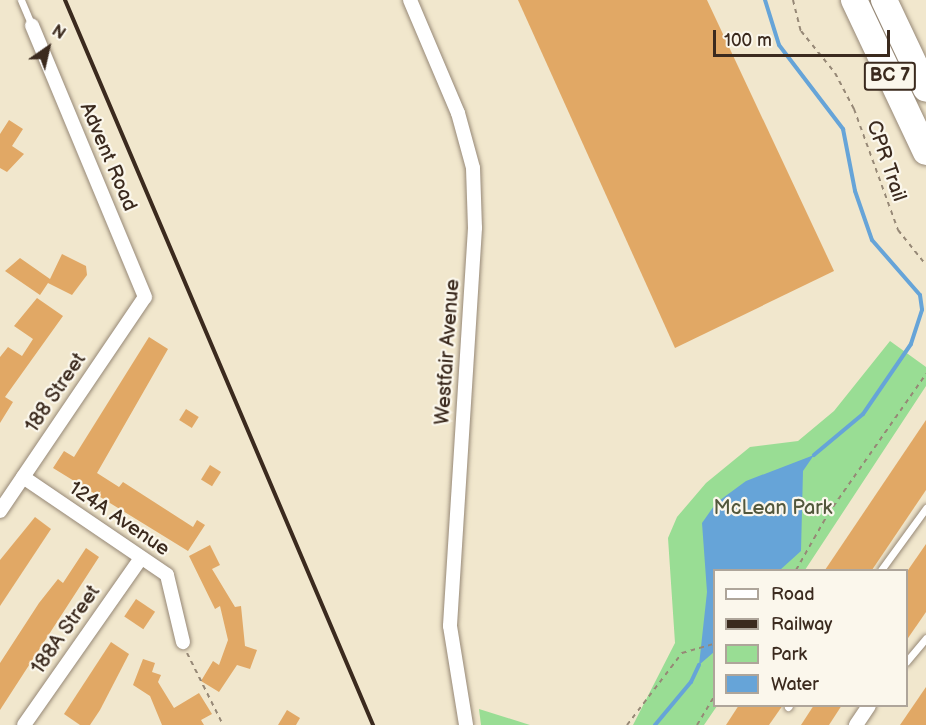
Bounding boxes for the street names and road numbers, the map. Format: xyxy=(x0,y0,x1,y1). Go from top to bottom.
road number: BC 7 xyxy=(863,61,917,91)
street label: Advent Road xyxy=(74,99,142,215)
street label: CPR Trail xyxy=(861,117,911,205)
street label: Westfair Avenue xyxy=(431,278,465,426)
street label: 188 Street xyxy=(21,348,91,438)
street label: 124A Avenue xyxy=(64,477,174,561)
street label: 188A Street xyxy=(26,581,106,679)

